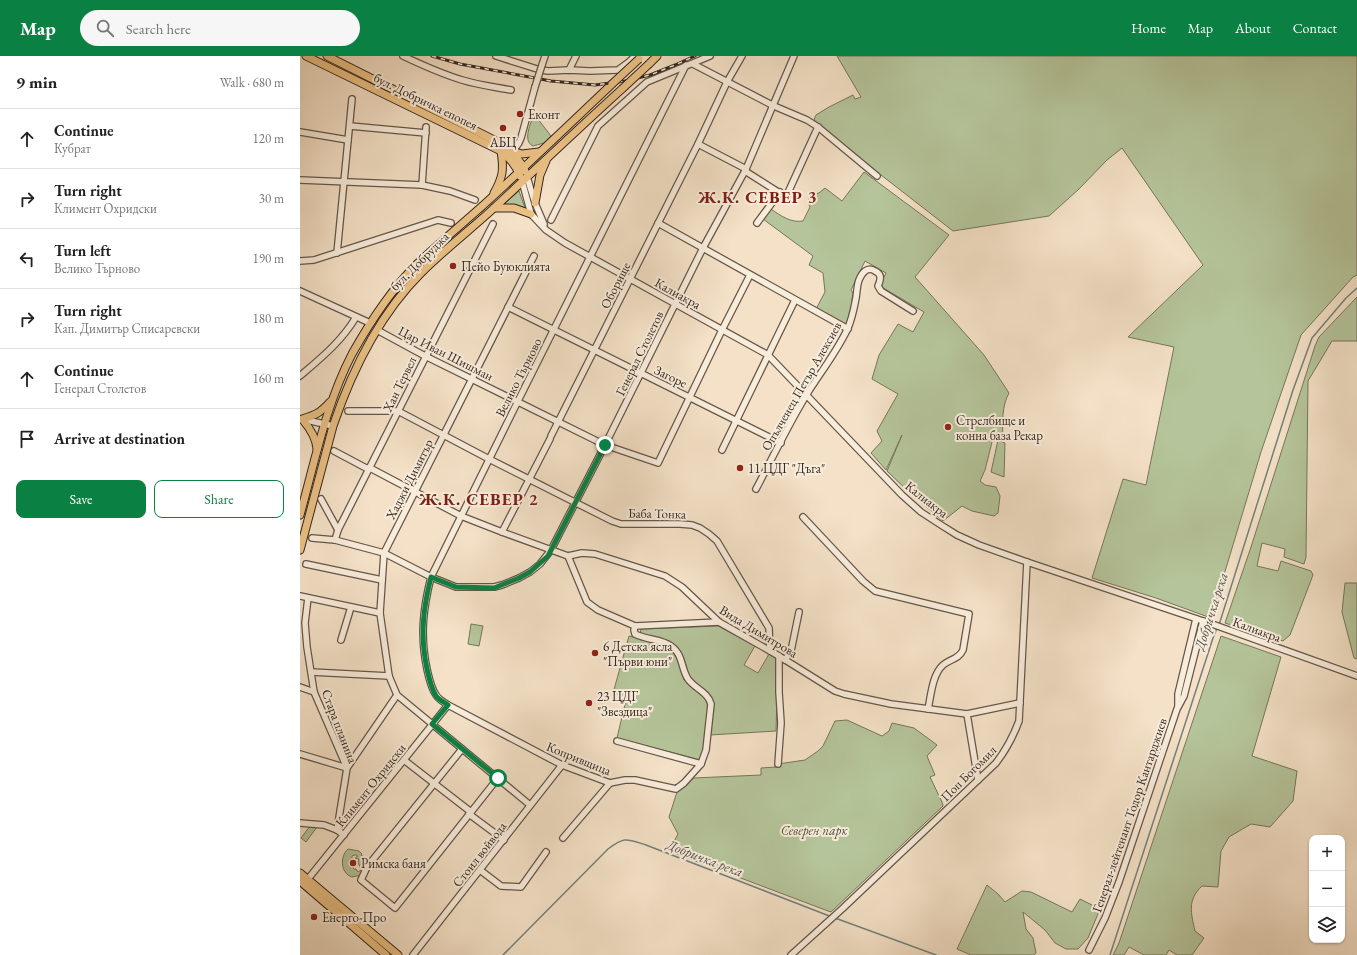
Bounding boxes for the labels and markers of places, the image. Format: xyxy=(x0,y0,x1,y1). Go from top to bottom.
place label: Еконт xyxy=(528,106,560,123)
marker: Еконт xyxy=(515,109,525,119)
marker: АБЦ xyxy=(498,123,508,133)
place label: АБЦ xyxy=(489,134,516,151)
place label: Пейо Буюклията xyxy=(461,258,551,275)
marker: Пейо Буюклията xyxy=(448,261,458,271)
place label: Стрелбище и конна база Рекар xyxy=(956,412,1043,444)
marker: Стрелбище и конна база Рекар xyxy=(943,422,953,432)
place label: 11 ЦДГ "Дъга" xyxy=(748,460,825,477)
marker: 11 ЦДГ "Дъга" xyxy=(735,463,745,473)
place label: 6 Детска ясла "Първи юни" xyxy=(603,638,673,670)
marker: 6 Детска ясла "Първи юни" xyxy=(590,648,600,658)
place label: 23 ЦДГ "Звездица" xyxy=(597,688,652,720)
marker: 23 ЦДГ "Звездица" xyxy=(584,698,594,708)
place label: Римска баня xyxy=(361,855,426,872)
marker: Римска баня xyxy=(348,858,358,868)
place label: Енерго-Про xyxy=(322,909,386,926)
marker: Енерго-Про xyxy=(309,912,319,922)

